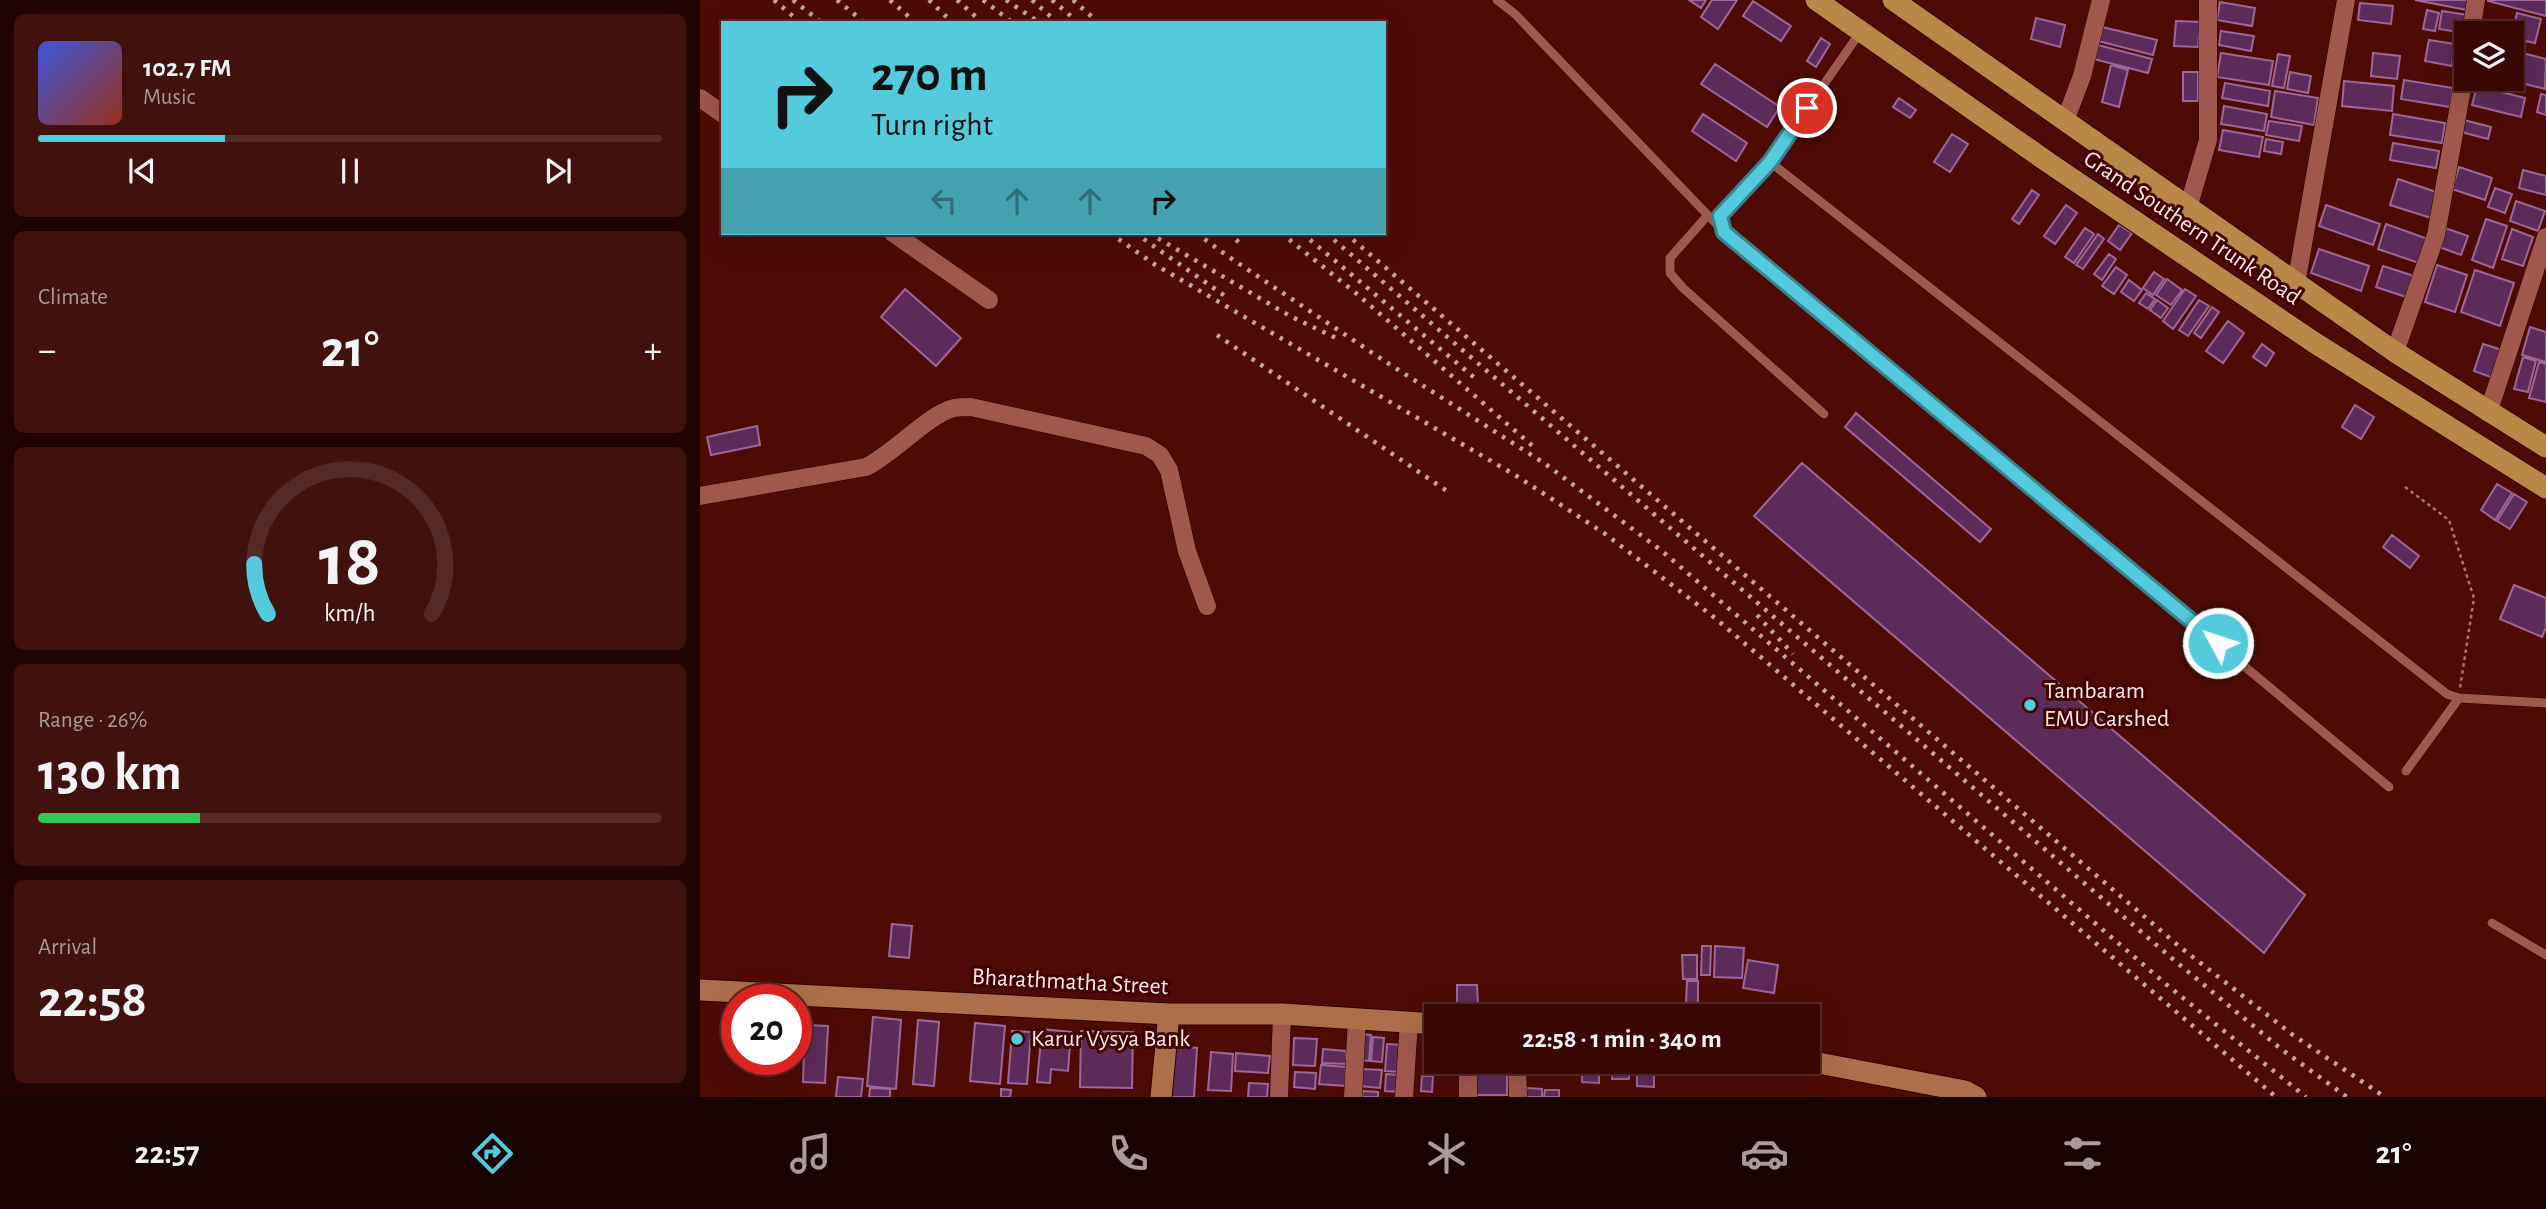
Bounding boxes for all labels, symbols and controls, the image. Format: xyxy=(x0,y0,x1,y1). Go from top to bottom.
map controls xyxy=(2454,21,2524,91)
button: layers xyxy=(2454,21,2524,91)
icon: right xyxy=(756,49,847,140)
text: 270 m xyxy=(871,51,988,100)
text: 102.7 FM xyxy=(143,55,232,81)
pin xyxy=(1777,78,1837,138)
text: Music xyxy=(143,86,195,109)
icon: arrive xyxy=(1788,89,1826,127)
text: Turn right xyxy=(871,109,993,141)
street label: Grand Southern Trunk Road xyxy=(2079,146,2305,310)
icon: previous xyxy=(123,152,161,190)
icon: pause xyxy=(331,152,369,190)
icon: next xyxy=(539,152,577,190)
icon: left xyxy=(925,182,963,220)
icon: ahead xyxy=(998,182,1036,220)
icon: ahead xyxy=(1071,182,1109,220)
icon: right xyxy=(1144,182,1182,220)
text: Climate xyxy=(38,286,108,309)
text: 21° xyxy=(321,324,379,376)
text: − xyxy=(38,332,56,370)
text: + xyxy=(644,332,662,370)
text: 18 xyxy=(319,527,381,600)
text: km/h xyxy=(324,601,376,626)
position arrow xyxy=(2181,606,2255,680)
place label: Tambaram EMU Carshed xyxy=(2044,679,2169,731)
marker: Tambaram EMU Carshed xyxy=(2022,697,2038,713)
text: Range · 26% xyxy=(38,709,147,732)
text: 130 km xyxy=(38,747,182,799)
text: Arrival xyxy=(38,936,97,959)
street label: Bharathmatha Street xyxy=(971,965,1169,999)
text: 22:58 xyxy=(38,974,147,1026)
speed limit sign: 20 xyxy=(721,984,812,1075)
text: 22:58 · 1 min · 340 m xyxy=(1522,1026,1722,1052)
place label: Karur Vysya Bank xyxy=(1031,1027,1190,1051)
marker: Karur Vysya Bank xyxy=(1009,1031,1025,1047)
icon: directions xyxy=(468,1129,517,1178)
icon: music xyxy=(786,1129,835,1178)
icon: phone xyxy=(1104,1129,1153,1178)
icon: climate xyxy=(1422,1129,1471,1178)
icon: car xyxy=(1740,1129,1789,1178)
icon: filters xyxy=(2058,1129,2107,1178)
text: 22:57 xyxy=(134,1137,200,1169)
text: 21° xyxy=(2376,1137,2412,1169)

